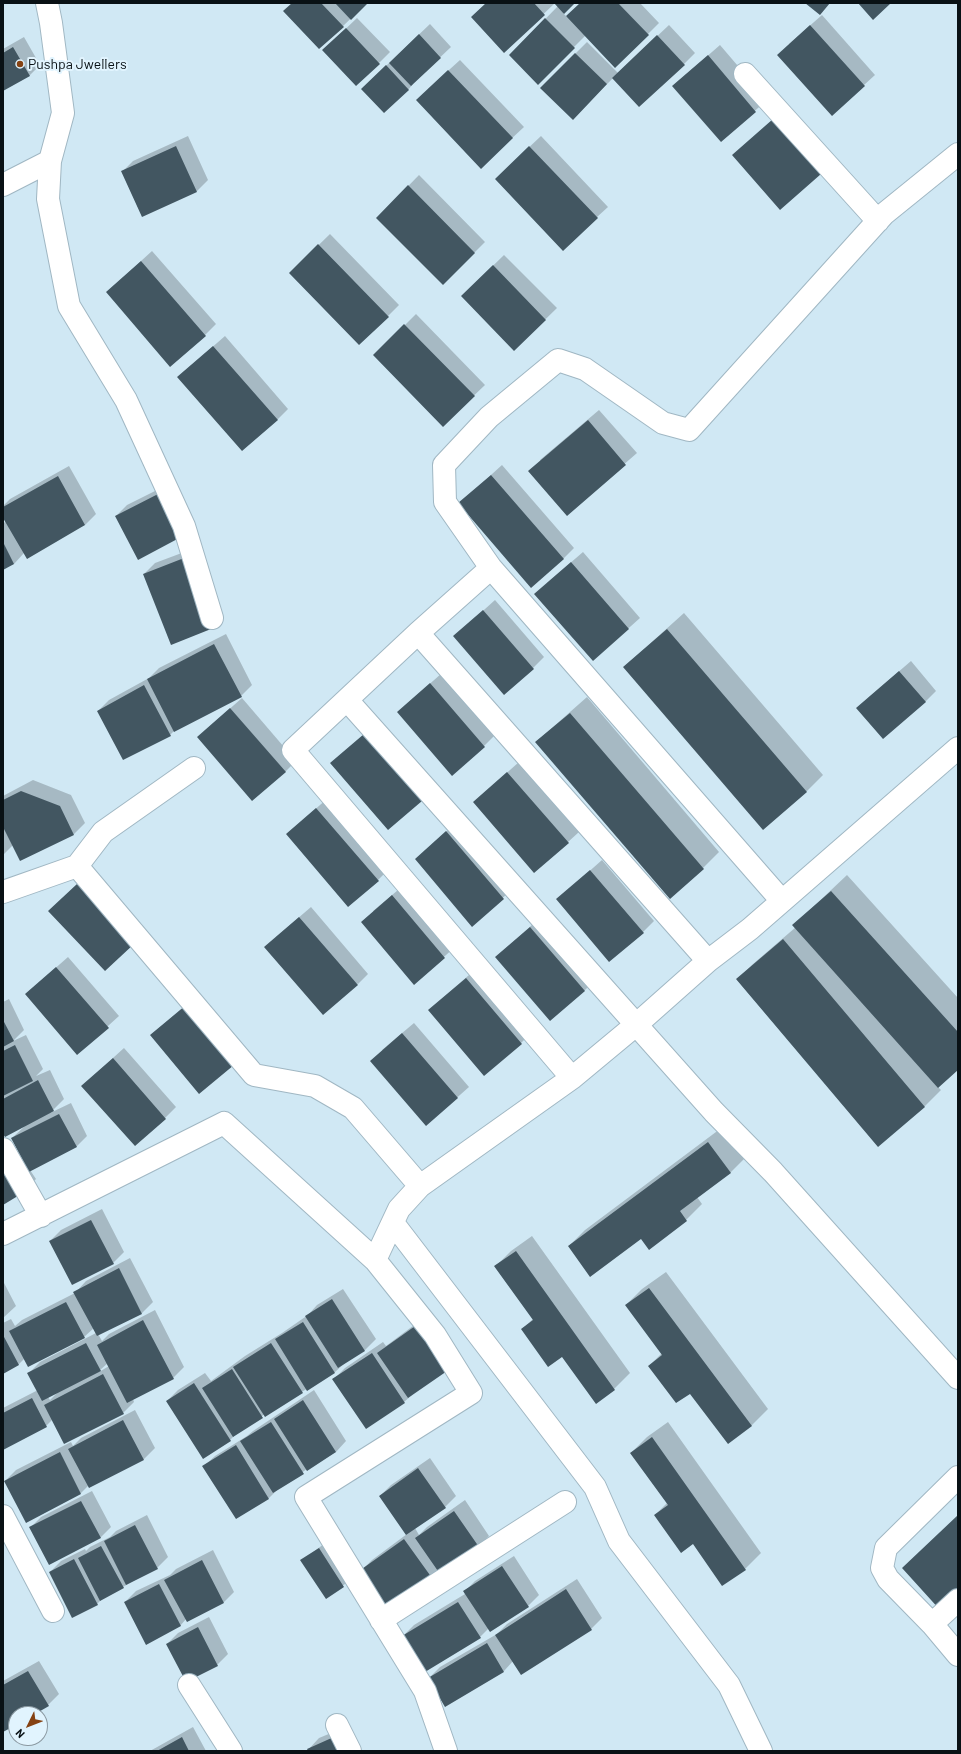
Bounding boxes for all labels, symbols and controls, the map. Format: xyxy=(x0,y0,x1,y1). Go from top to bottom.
place label: Pushpa Jwellers xyxy=(28,56,127,72)
marker: Pushpa Jwellers xyxy=(15,59,25,69)
north arrow xyxy=(8,1706,48,1746)
text: N xyxy=(12,1727,27,1741)

